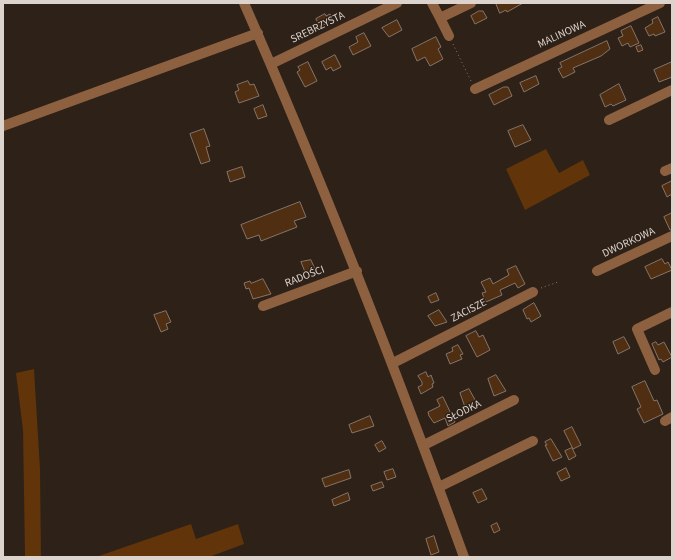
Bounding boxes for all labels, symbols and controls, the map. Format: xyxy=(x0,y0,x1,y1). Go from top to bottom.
street label: SREBRZYSTA xyxy=(289,9,347,47)
street label: MALINOWA xyxy=(536,18,588,52)
street label: DWORKOWA xyxy=(600,225,658,261)
street label: RADOŚCI xyxy=(283,263,327,291)
street label: ZACISZE xyxy=(449,296,489,326)
street label: SŁODKA xyxy=(444,398,484,426)

